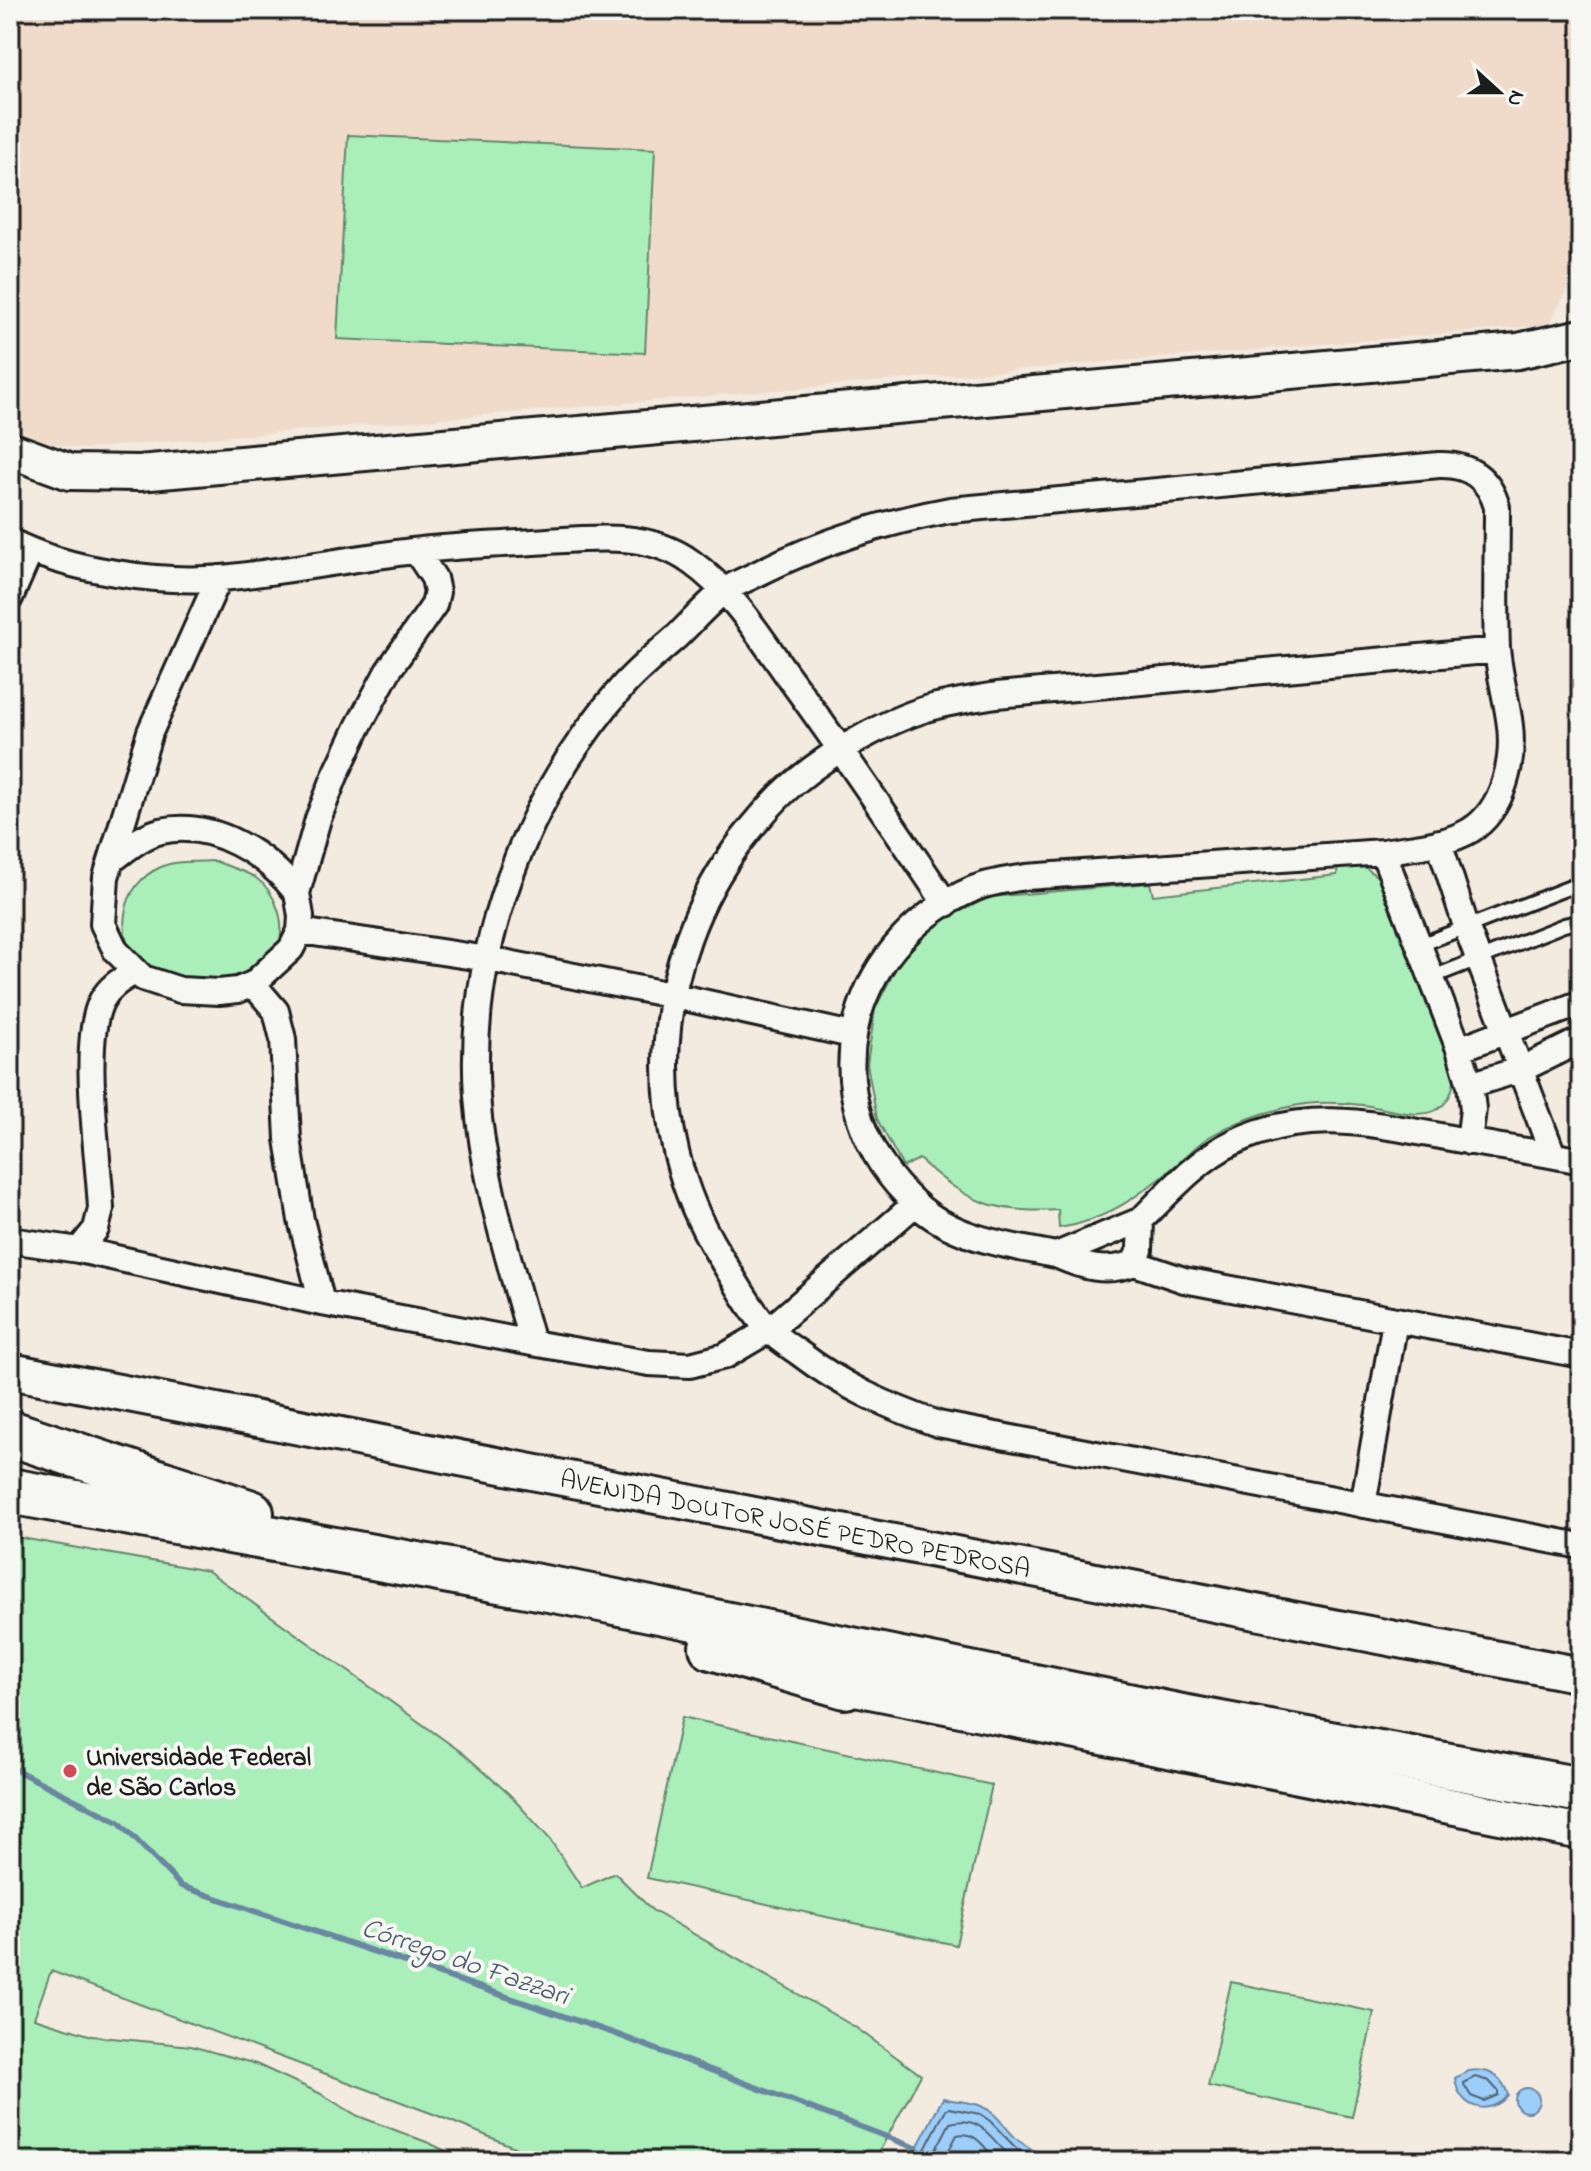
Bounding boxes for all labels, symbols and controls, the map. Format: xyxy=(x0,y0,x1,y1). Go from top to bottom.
north arrow xyxy=(1459,52,1539,132)
text: N xyxy=(1497,85,1532,111)
street label: AVENIDA DOUTOR JOSÉ PEDRO PEDROSA xyxy=(556,1462,1033,1590)
place label: Universidade Federal de São Carlos xyxy=(86,1740,311,1808)
marker: Universidade Federal de São Carlos xyxy=(61,1762,79,1780)
water label: Córrego do Fazzari xyxy=(356,1909,577,2019)

